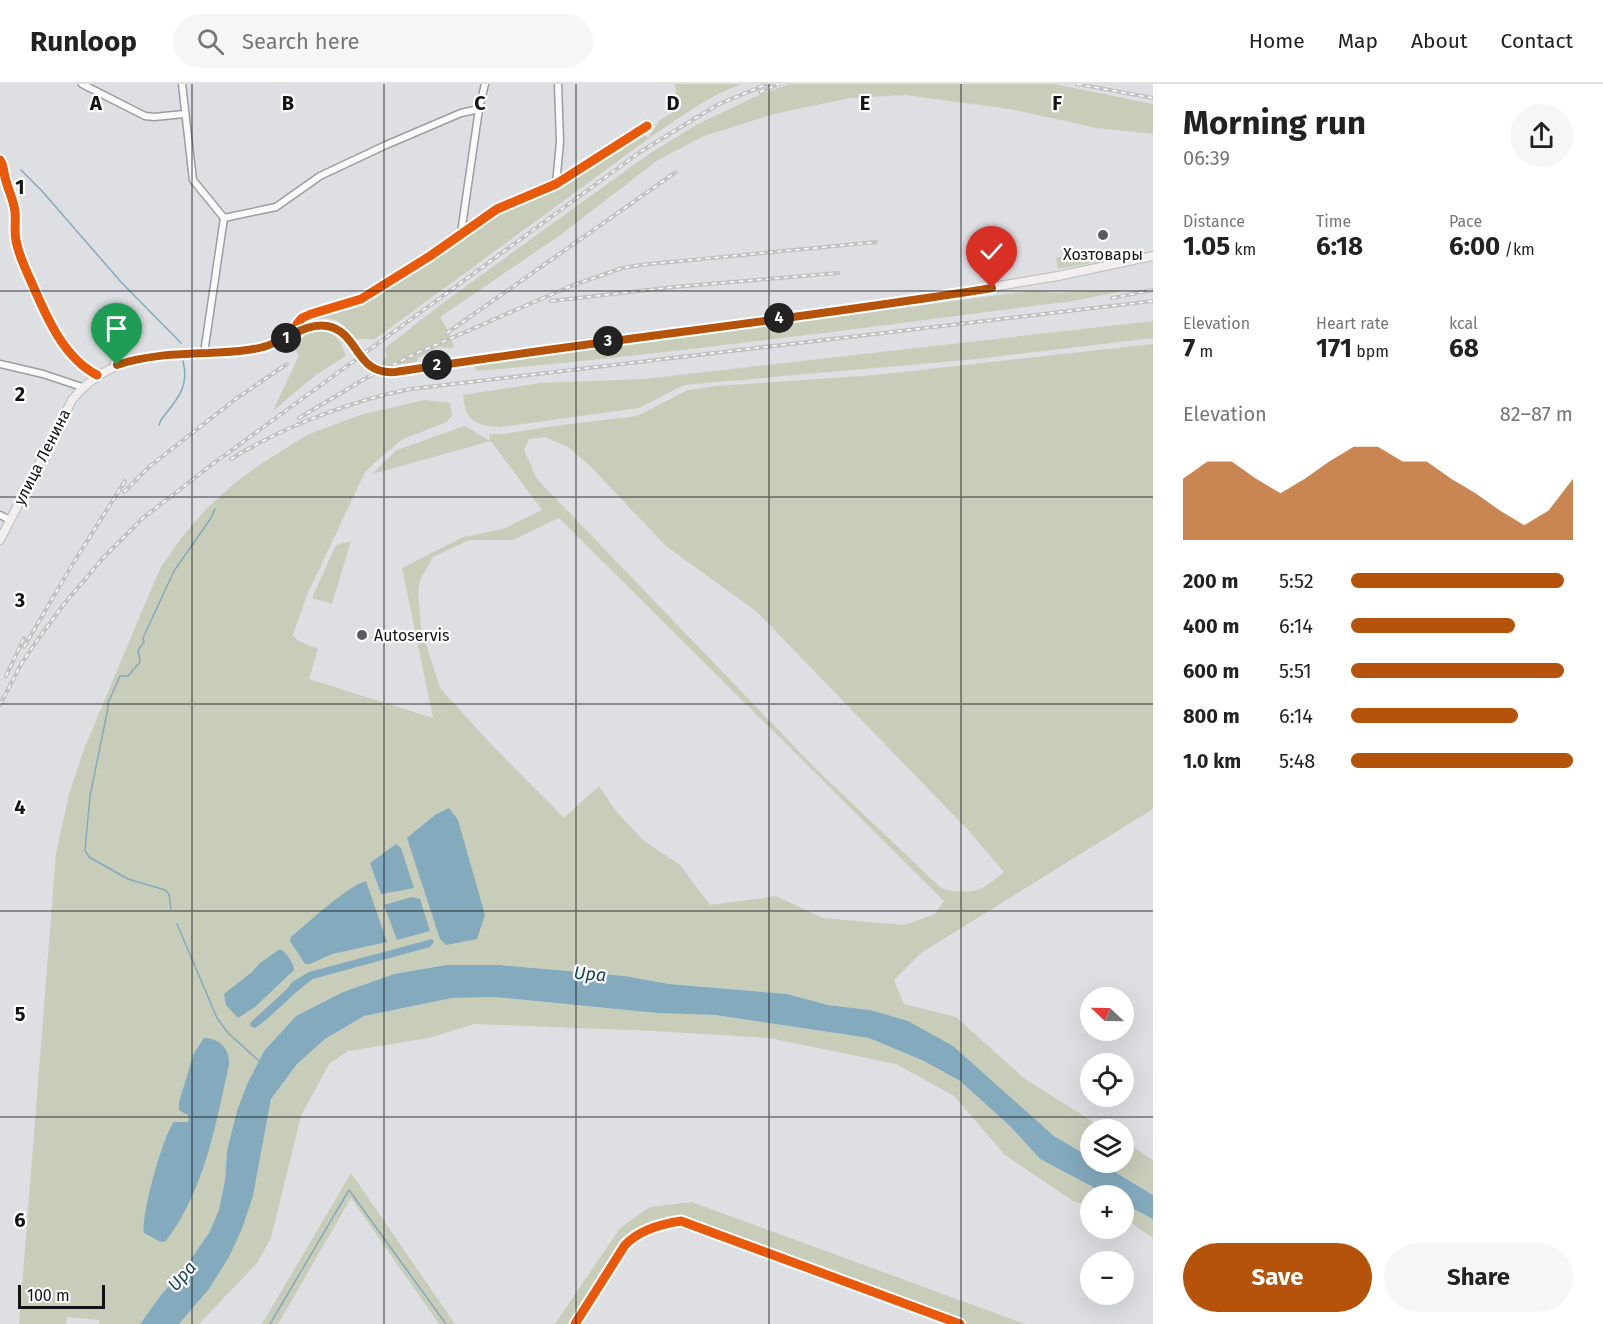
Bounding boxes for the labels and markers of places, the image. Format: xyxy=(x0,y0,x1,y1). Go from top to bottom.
pin xyxy=(966,226,1017,288)
marker: Хозтовары xyxy=(1096,228,1110,242)
place label: Хозтовары xyxy=(1063,245,1143,264)
pin xyxy=(91,303,142,365)
pin: 4 xyxy=(764,303,794,333)
pin: 1 xyxy=(271,323,301,353)
pin: 3 xyxy=(593,326,623,356)
pin: 2 xyxy=(422,350,452,380)
place label: Autoservis xyxy=(374,626,450,645)
marker: Autoservis xyxy=(355,628,369,642)

